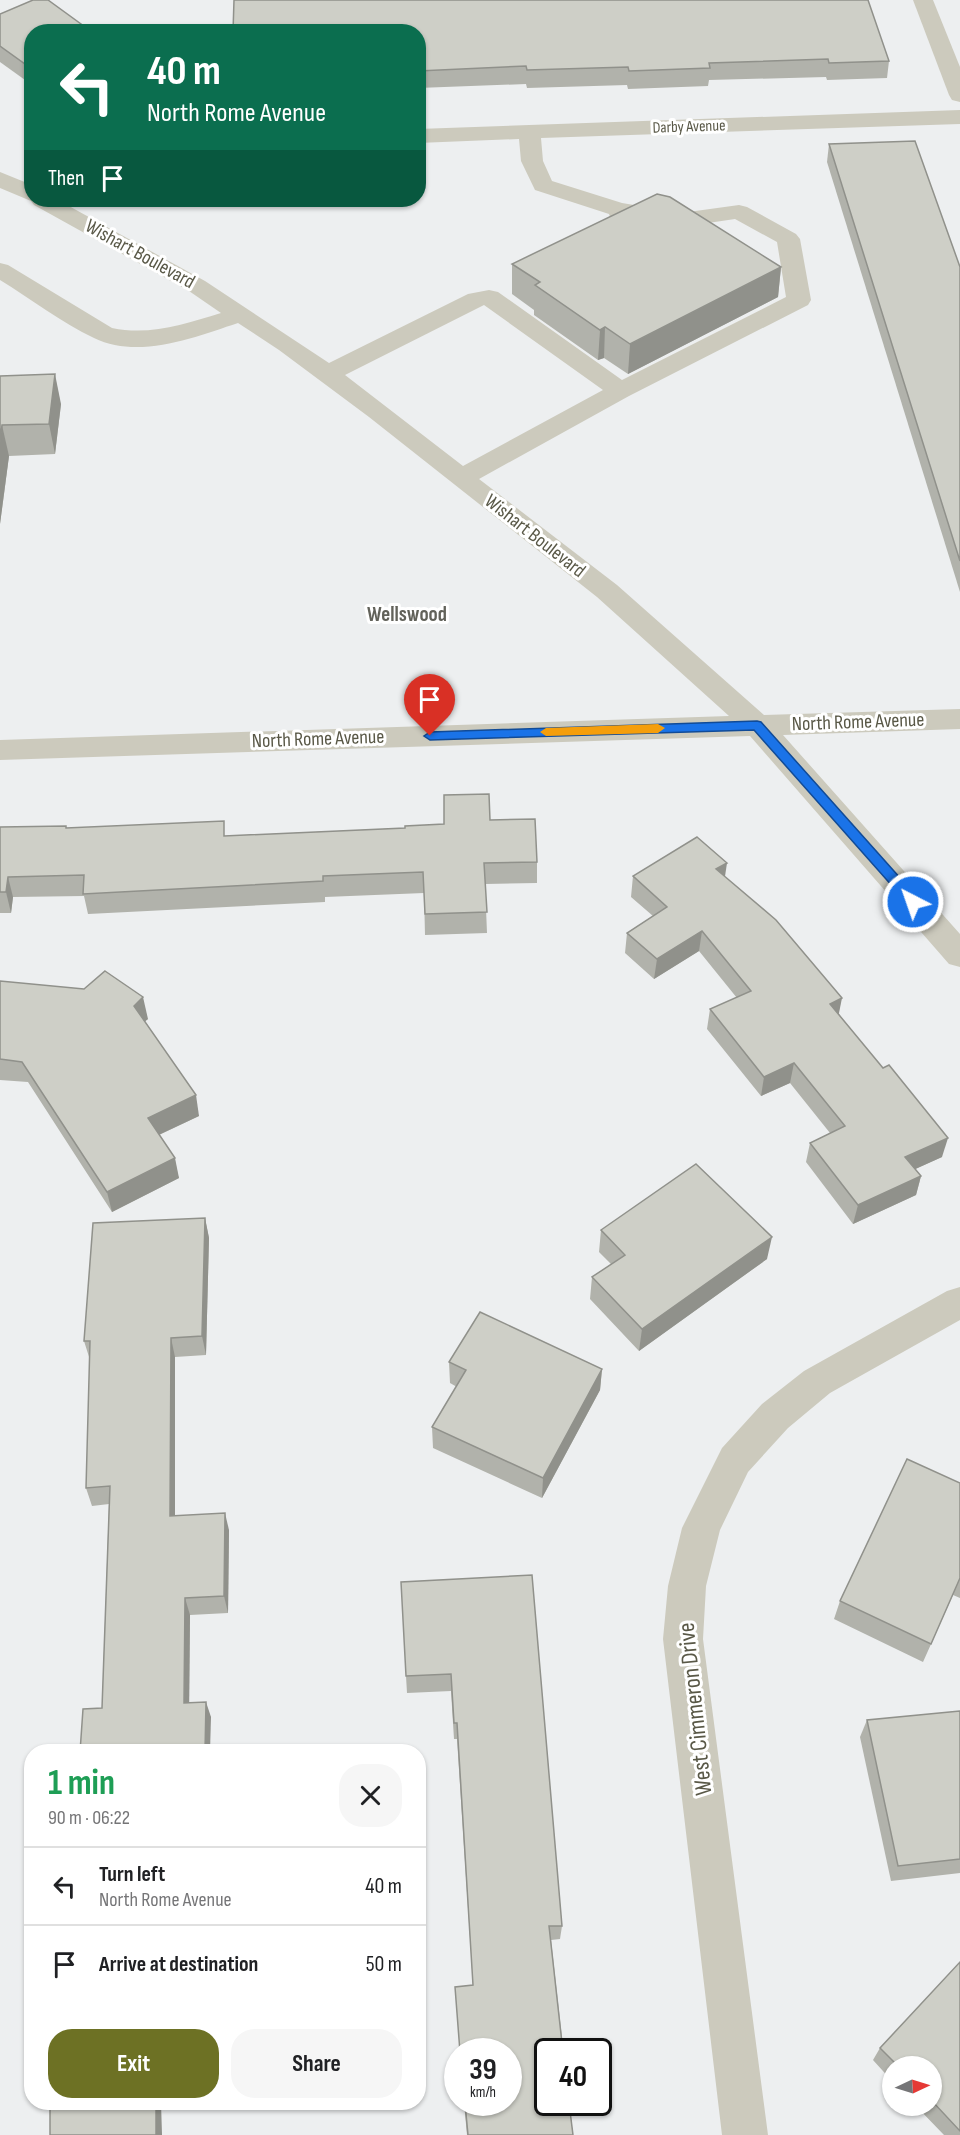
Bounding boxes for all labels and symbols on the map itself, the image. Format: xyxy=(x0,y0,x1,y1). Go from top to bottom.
street label: Darby Avenue xyxy=(652,116,726,138)
street label: Wishart Boulevard xyxy=(81,214,199,294)
street label: Wishart Boulevard xyxy=(480,489,590,583)
district label: Wellswood xyxy=(367,602,447,627)
pin xyxy=(404,674,455,736)
street label: North Rome Avenue xyxy=(791,708,925,736)
street label: North Rome Avenue xyxy=(251,725,385,753)
position arrow xyxy=(881,870,945,934)
street label: West Cimmeron Drive xyxy=(672,1621,718,1797)
speed limit sign: 40 xyxy=(534,2038,612,2116)
north arrow xyxy=(882,2056,942,2116)

